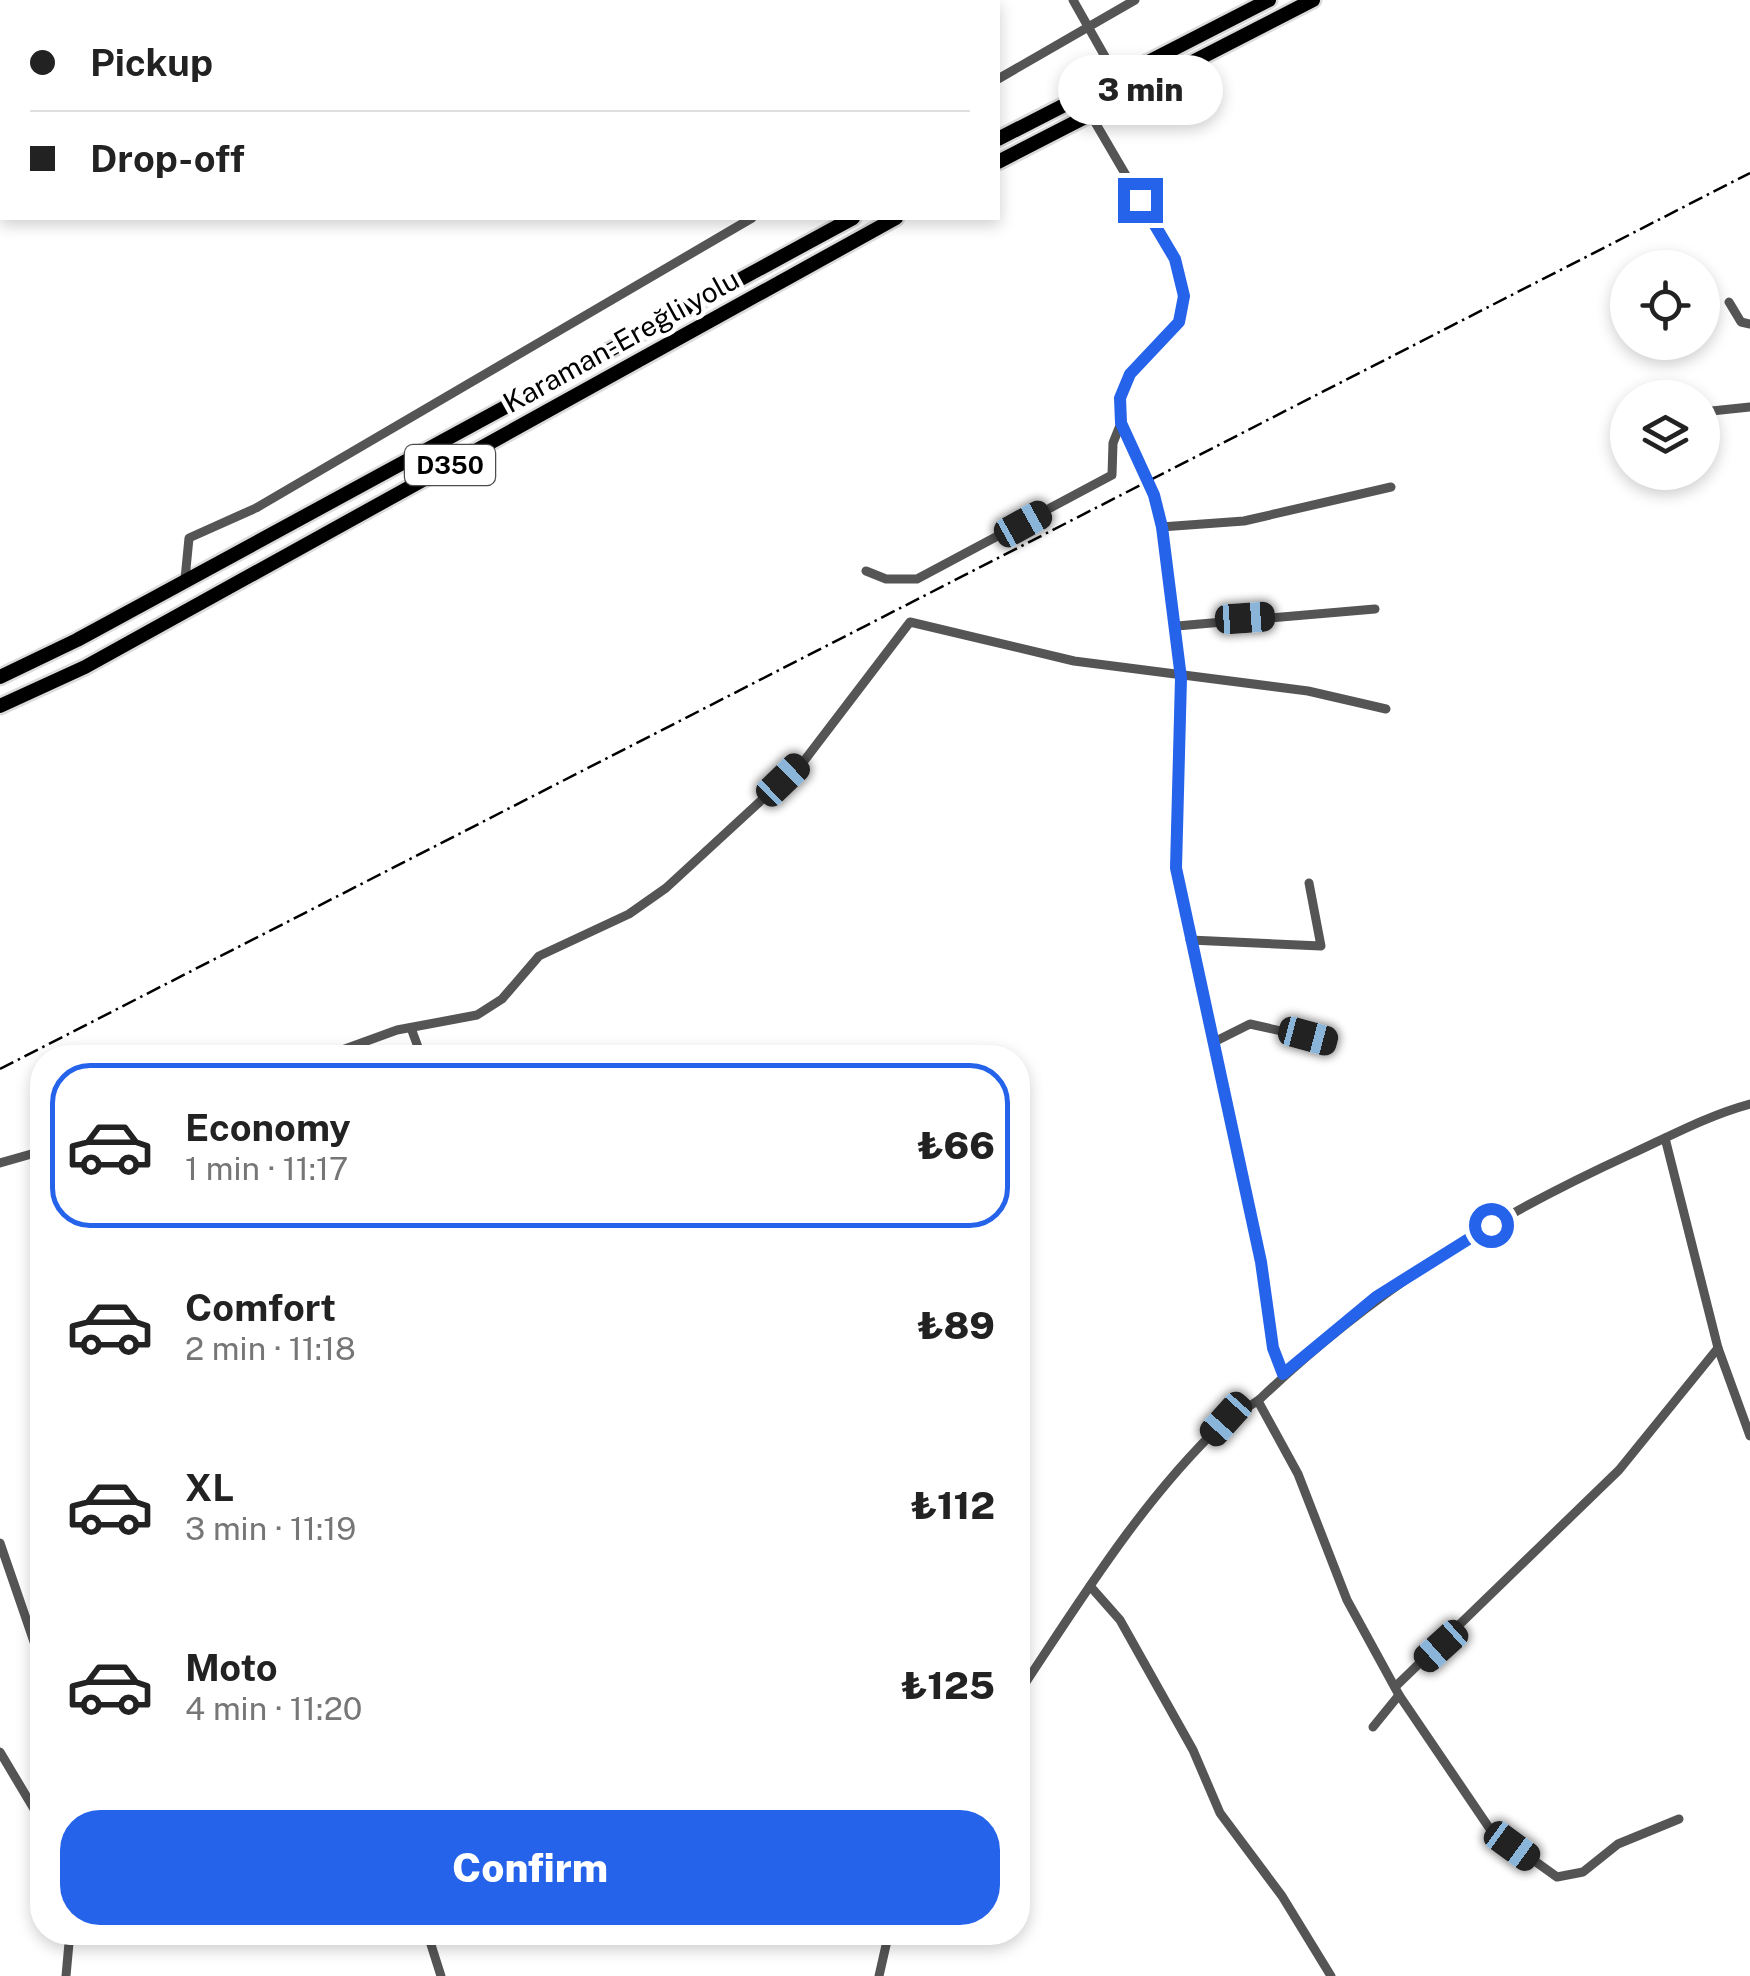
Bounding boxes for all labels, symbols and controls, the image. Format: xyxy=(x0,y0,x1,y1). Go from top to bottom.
text: Pickup xyxy=(90,40,213,85)
callout: 3 min xyxy=(1058,55,1222,125)
text: 3 min xyxy=(1098,71,1183,108)
text: Drop-off xyxy=(90,136,245,181)
route end xyxy=(1118,178,1163,223)
map controls xyxy=(1610,250,1720,490)
button: locate xyxy=(1610,250,1720,360)
street label: Karaman-Ereğli yolu xyxy=(497,262,744,419)
button: layers xyxy=(1610,380,1720,490)
road number: D350 xyxy=(405,445,495,485)
car xyxy=(989,496,1057,552)
car xyxy=(1214,601,1276,635)
car xyxy=(751,748,815,812)
car xyxy=(1275,1014,1341,1058)
icon: car xyxy=(65,1101,155,1191)
text: Economy xyxy=(185,1105,351,1150)
text: ₺66 xyxy=(917,1123,995,1168)
text: 1 min · 11:17 xyxy=(185,1150,348,1187)
route start xyxy=(1469,1203,1514,1248)
icon: car xyxy=(65,1281,155,1371)
text: Comfort xyxy=(185,1285,336,1330)
text: ₺89 xyxy=(917,1303,995,1348)
text: 2 min · 11:18 xyxy=(185,1330,356,1367)
car xyxy=(1195,1387,1257,1451)
icon: car xyxy=(65,1461,155,1551)
text: XL xyxy=(185,1465,234,1510)
text: ₺112 xyxy=(910,1483,995,1528)
text: 3 min · 11:19 xyxy=(185,1510,356,1547)
car xyxy=(1409,1615,1473,1677)
icon: car xyxy=(65,1641,155,1731)
text: Moto xyxy=(185,1645,278,1690)
text: ₺125 xyxy=(901,1663,995,1708)
text: 4 min · 11:20 xyxy=(185,1690,362,1727)
button: Confirm xyxy=(60,1810,1000,1925)
car xyxy=(1479,1816,1545,1876)

